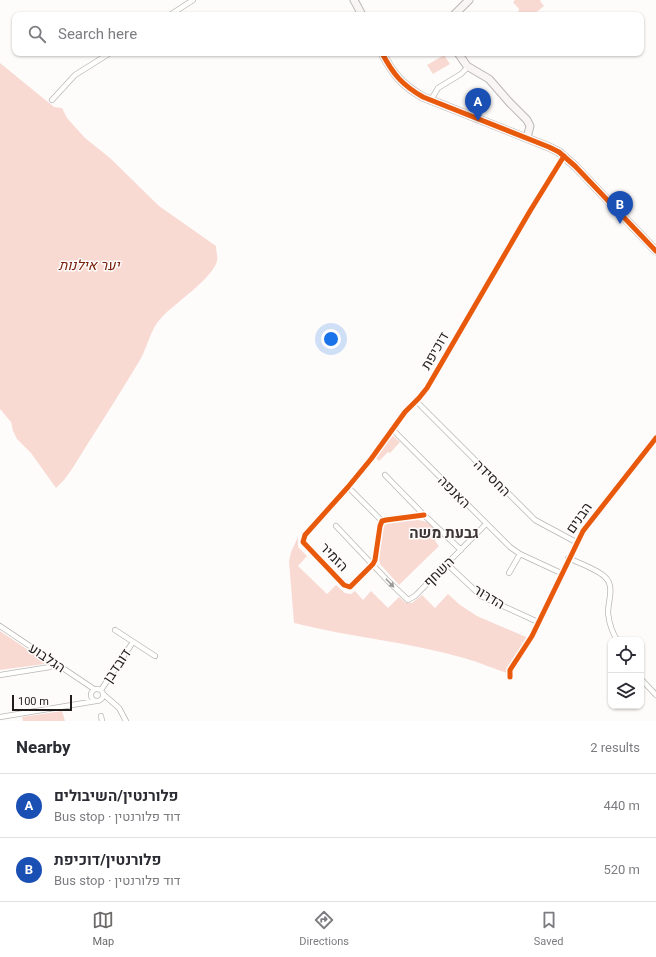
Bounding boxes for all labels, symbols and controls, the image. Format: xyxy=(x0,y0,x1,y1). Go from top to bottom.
search box xyxy=(12,12,644,56)
icon: search xyxy=(26,23,48,45)
text: Search here xyxy=(58,23,137,45)
pin: A xyxy=(465,88,491,121)
pin: B xyxy=(607,191,633,224)
park label: יער אילנות xyxy=(58,255,121,276)
street label: דוכיפת xyxy=(416,328,454,374)
your location xyxy=(321,329,341,349)
street label: החסידה xyxy=(469,455,515,501)
street label: האנפה xyxy=(433,471,475,513)
street label: הבנים xyxy=(561,498,597,538)
district label: גבעת משה xyxy=(409,522,479,544)
street label: הזמיר xyxy=(315,538,353,576)
street label: השחף xyxy=(419,552,459,592)
one-way arrow xyxy=(385,578,394,588)
street label: הדרור xyxy=(469,579,509,615)
map controls xyxy=(608,637,644,709)
button: locate xyxy=(608,637,644,673)
street label: הגלבוע xyxy=(24,638,70,678)
street label: דובדבן xyxy=(98,645,136,687)
button: layers xyxy=(608,673,644,709)
scale bar xyxy=(12,693,72,712)
text: 100 m xyxy=(18,693,49,710)
text: Nearby xyxy=(16,735,71,760)
text: 2 results xyxy=(590,738,640,757)
text: פלורנטין/השיבולים xyxy=(54,785,178,807)
text: A xyxy=(25,796,33,815)
text: 440 m xyxy=(603,796,640,815)
text: Bus stop · דוד פלורנטין xyxy=(54,807,181,826)
text: פלורנטין/דוכיפת xyxy=(54,849,161,871)
text: B xyxy=(25,860,33,879)
text: 520 m xyxy=(603,860,640,879)
text: Bus stop · דוד פלורנטין xyxy=(54,871,181,890)
tab: Map xyxy=(92,909,114,950)
tab: Directions xyxy=(299,909,349,950)
tab: Saved xyxy=(534,909,564,950)

